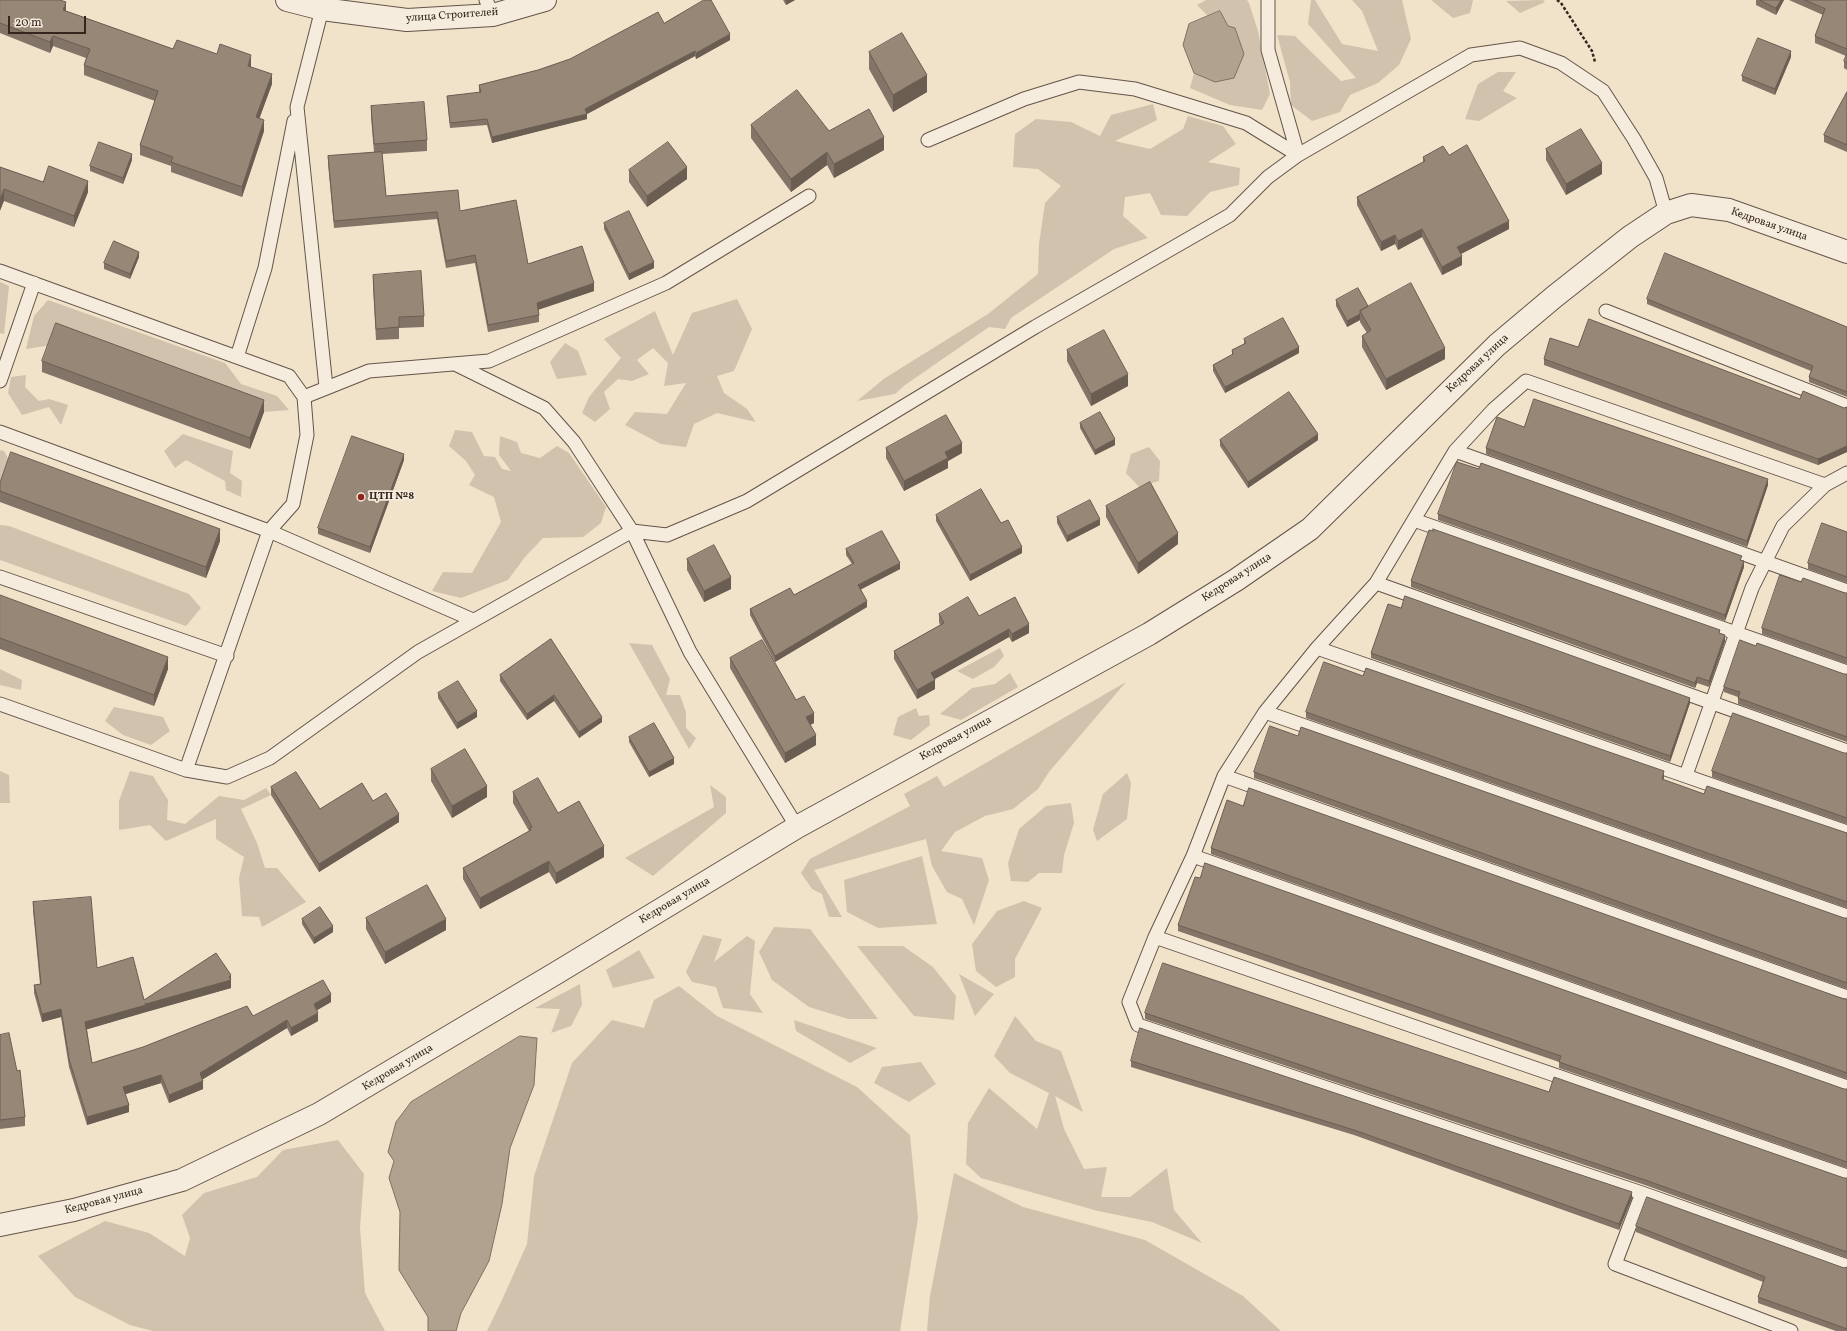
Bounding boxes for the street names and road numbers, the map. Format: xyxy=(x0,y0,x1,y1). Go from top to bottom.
street label: улица Строителей xyxy=(405,6,499,26)
street label: Кедровая улица xyxy=(1729,206,1809,244)
street label: Кедровая улица xyxy=(1444,332,1512,396)
street label: Кедровая улица xyxy=(1200,551,1274,605)
street label: Кедровая улица xyxy=(918,714,994,764)
street label: Кедровая улица xyxy=(637,875,713,927)
street label: Кедровая улица xyxy=(360,1042,436,1094)
street label: Кедровая улица xyxy=(64,1184,144,1218)

